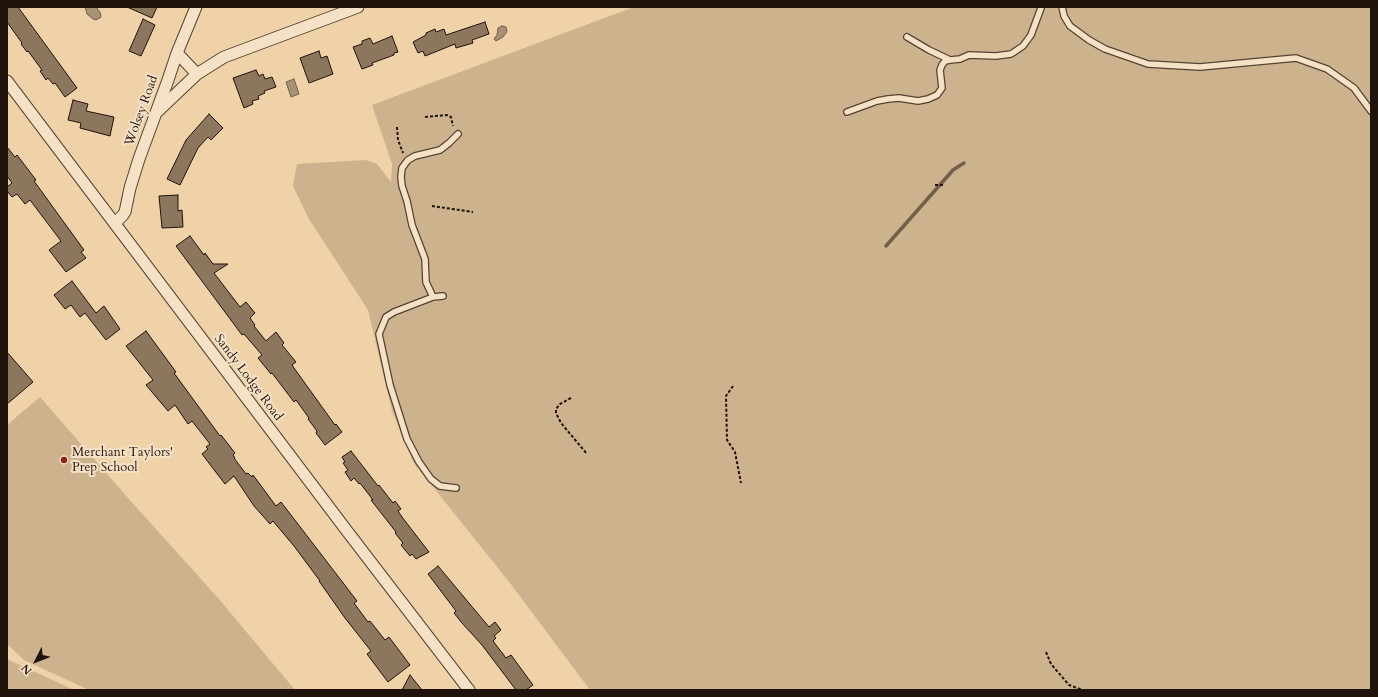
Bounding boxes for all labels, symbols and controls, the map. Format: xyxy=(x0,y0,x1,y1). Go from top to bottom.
street label: Wolsey Road xyxy=(122,74,162,148)
street label: Sandy Lodge Road xyxy=(211,332,285,424)
place label: Merchant Taylors' Prep School xyxy=(72,445,173,476)
marker: Merchant Taylors' Prep School xyxy=(59,455,69,465)
north arrow xyxy=(16,641,56,681)
text: N xyxy=(18,661,35,678)

